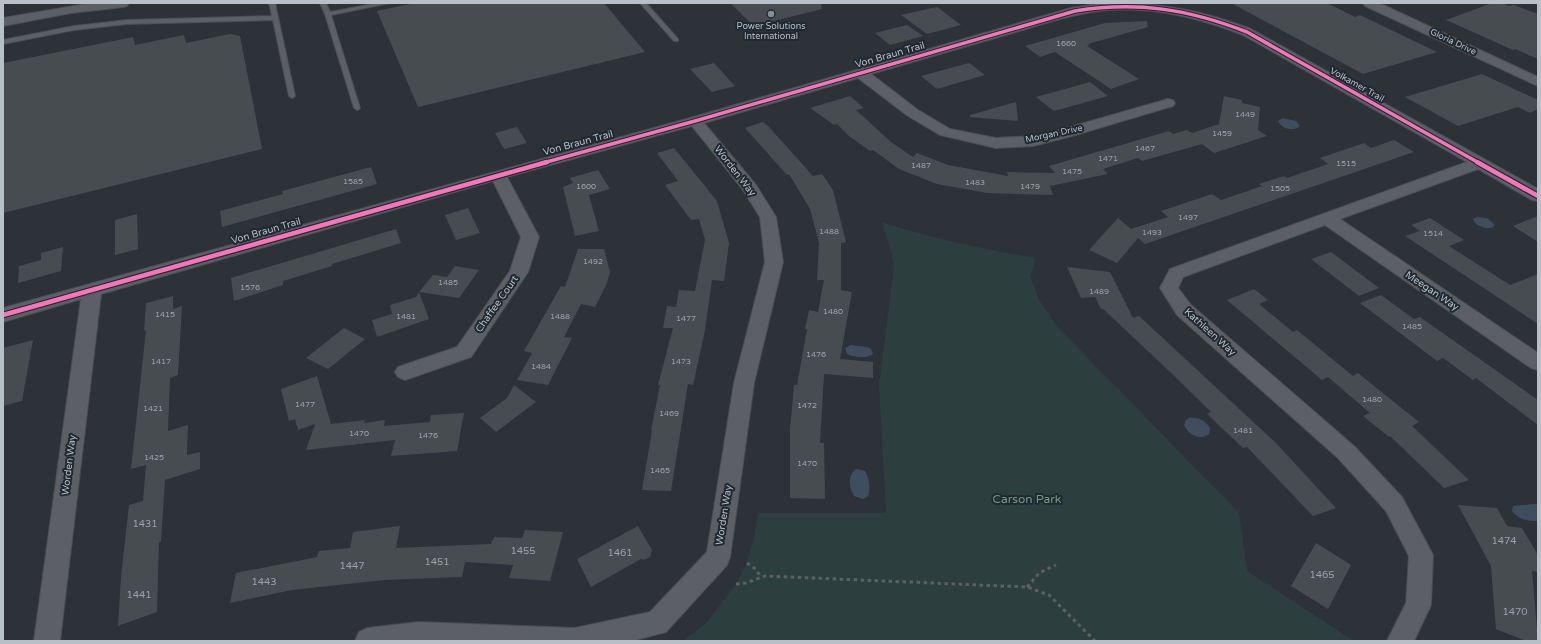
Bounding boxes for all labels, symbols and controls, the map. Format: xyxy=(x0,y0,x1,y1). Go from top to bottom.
marker: Power Solutions International xyxy=(766,9,776,19)
place label: Power Solutions International xyxy=(737,21,805,42)
street label: Gloria Drive xyxy=(1428,26,1478,58)
street label: Von Braun Trail xyxy=(854,39,926,71)
house number: 1660 xyxy=(1056,39,1076,48)
street label: Volkamer Trail xyxy=(1328,66,1386,104)
house number: 1449 xyxy=(1235,110,1255,119)
street label: Morgan Drive xyxy=(1024,123,1084,145)
street label: Von Braun Trail xyxy=(542,128,614,158)
house number: 1459 xyxy=(1212,129,1232,138)
street label: Worden Way xyxy=(712,143,759,199)
house number: 1467 xyxy=(1135,144,1155,153)
house number: 1471 xyxy=(1098,154,1118,163)
house number: 1515 xyxy=(1336,159,1356,168)
house number: 1487 xyxy=(911,161,931,170)
house number: 1475 xyxy=(1062,167,1082,176)
house number: 1585 xyxy=(343,177,363,186)
house number: 1483 xyxy=(965,178,985,187)
house number: 1600 xyxy=(576,182,596,191)
house number: 1479 xyxy=(1020,182,1040,191)
house number: 1505 xyxy=(1270,184,1290,193)
house number: 1497 xyxy=(1178,213,1198,222)
street label: Von Braun Trail xyxy=(230,215,302,247)
house number: 1488 xyxy=(819,227,839,236)
house number: 1493 xyxy=(1142,228,1162,237)
house number: 1514 xyxy=(1423,229,1443,238)
house number: 1492 xyxy=(583,257,603,266)
street label: Meegan Way xyxy=(1403,269,1462,314)
street label: Chaffee Court xyxy=(473,273,521,335)
house number: 1485 xyxy=(438,278,458,287)
house number: 1576 xyxy=(240,283,260,292)
house number: 1489 xyxy=(1089,287,1109,296)
street label: Kathleen Way xyxy=(1182,306,1239,359)
house number: 1480 xyxy=(823,307,843,316)
house number: 1415 xyxy=(155,310,175,319)
house number: 1481 xyxy=(396,312,416,321)
house number: 1488 xyxy=(550,312,570,321)
house number: 1477 xyxy=(676,314,696,323)
house number: 1485 xyxy=(1402,322,1422,331)
house number: 1476 xyxy=(806,350,826,359)
house number: 1417 xyxy=(151,357,171,366)
house number: 1473 xyxy=(671,357,691,366)
house number: 1484 xyxy=(531,362,551,371)
house number: 1480 xyxy=(1362,395,1382,404)
house number: 1477 xyxy=(295,400,315,409)
house number: 1472 xyxy=(797,401,817,410)
house number: 1421 xyxy=(143,404,163,413)
house number: 1469 xyxy=(659,409,679,418)
house number: 1481 xyxy=(1233,426,1253,435)
house number: 1470 xyxy=(349,429,369,438)
house number: 1476 xyxy=(418,431,438,440)
street label: Worden Way xyxy=(59,434,79,496)
house number: 1425 xyxy=(144,453,164,462)
house number: 1470 xyxy=(797,459,817,468)
house number: 1465 xyxy=(650,466,670,475)
street label: Worden Way xyxy=(713,483,735,546)
park label: Carson Park xyxy=(993,492,1062,506)
house number: 1431 xyxy=(132,518,158,530)
house number: 1474 xyxy=(1491,535,1517,547)
house number: 1455 xyxy=(510,545,536,557)
house number: 1461 xyxy=(607,547,633,559)
house number: 1451 xyxy=(424,556,450,568)
house number: 1447 xyxy=(339,560,365,572)
house number: 1465 xyxy=(1309,569,1335,581)
house number: 1443 xyxy=(251,576,277,588)
house number: 1441 xyxy=(126,589,152,601)
house number: 1470 xyxy=(1502,606,1528,618)

